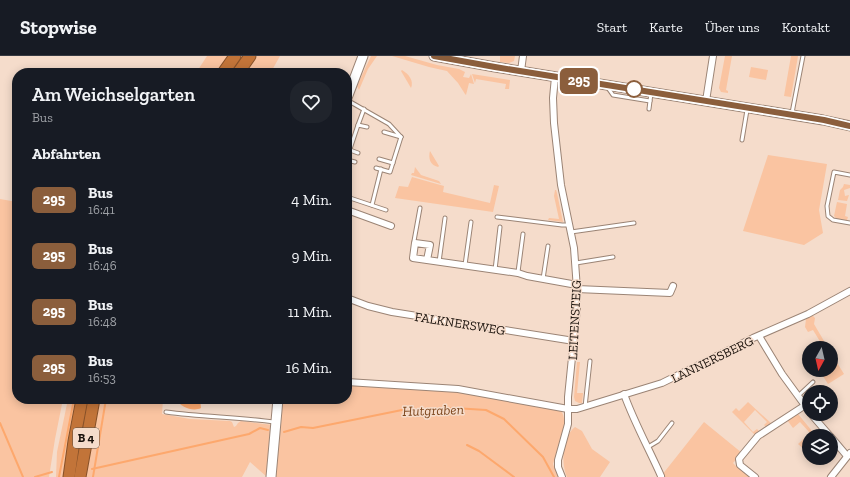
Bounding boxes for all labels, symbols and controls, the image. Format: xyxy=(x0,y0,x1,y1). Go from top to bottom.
text: Stopwise xyxy=(20,16,97,39)
text: Start xyxy=(597,19,627,36)
text: Karte xyxy=(649,19,683,36)
text: Über uns xyxy=(705,19,760,36)
text: Kontakt xyxy=(782,19,830,36)
line badge: 295 xyxy=(556,68,602,94)
text: 295 xyxy=(568,72,590,89)
unlabelled marker xyxy=(625,80,643,98)
button: heart xyxy=(290,81,332,123)
text: Am Weichselgarten xyxy=(32,83,195,106)
text: Bus xyxy=(32,110,53,125)
text: Abfahrten xyxy=(32,145,101,163)
text: Bus xyxy=(88,184,113,202)
text: 295 xyxy=(43,191,65,208)
text: 4 Min. xyxy=(291,191,332,209)
text: 16:41 xyxy=(88,202,115,217)
text: Bus xyxy=(88,240,113,258)
text: 295 xyxy=(43,247,65,264)
text: 9 Min. xyxy=(291,247,332,265)
text: 16:46 xyxy=(88,258,117,273)
street label: LEITENSTEIG xyxy=(565,280,584,360)
text: Bus xyxy=(88,296,113,314)
text: 295 xyxy=(43,303,65,320)
text: 11 Min. xyxy=(288,303,332,321)
street label: FALKNERSWEG xyxy=(414,309,506,338)
text: 16:48 xyxy=(88,314,117,329)
street label: LANNERSBERG xyxy=(669,333,756,386)
north arrow xyxy=(802,341,838,377)
map controls xyxy=(802,341,838,465)
text: Bus xyxy=(88,352,113,370)
text: 295 xyxy=(43,359,65,376)
text: 16 Min. xyxy=(286,359,332,377)
text: 16:53 xyxy=(88,370,116,385)
button: locate xyxy=(802,385,838,421)
water label: Hutgraben xyxy=(402,401,464,420)
road number: B 4 xyxy=(73,428,99,448)
button: layers xyxy=(802,429,838,465)

